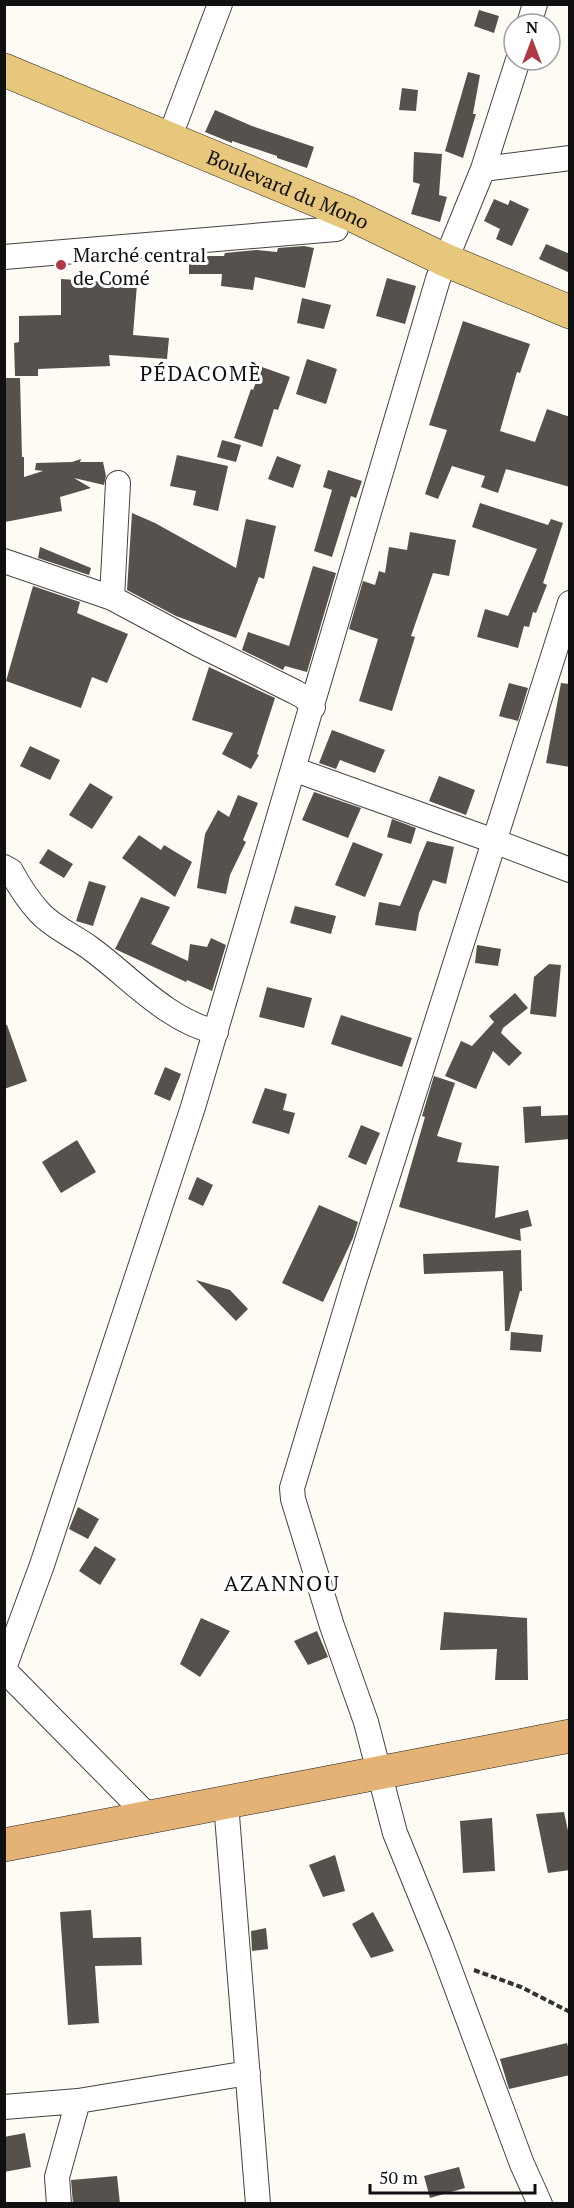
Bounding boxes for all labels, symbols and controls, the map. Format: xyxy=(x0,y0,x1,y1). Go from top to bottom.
north arrow xyxy=(502,12,562,72)
text: N xyxy=(526,16,538,38)
street label: Boulevard du Mono xyxy=(203,143,374,235)
place label: Marché central de Comé xyxy=(73,241,206,291)
marker: Marché central de Comé xyxy=(54,258,68,272)
district label: PÉDACOMÈ xyxy=(140,359,262,387)
district label: AZANNOU xyxy=(224,1568,340,1597)
scale bar xyxy=(370,2157,535,2195)
text: 50 m xyxy=(379,2165,419,2189)

